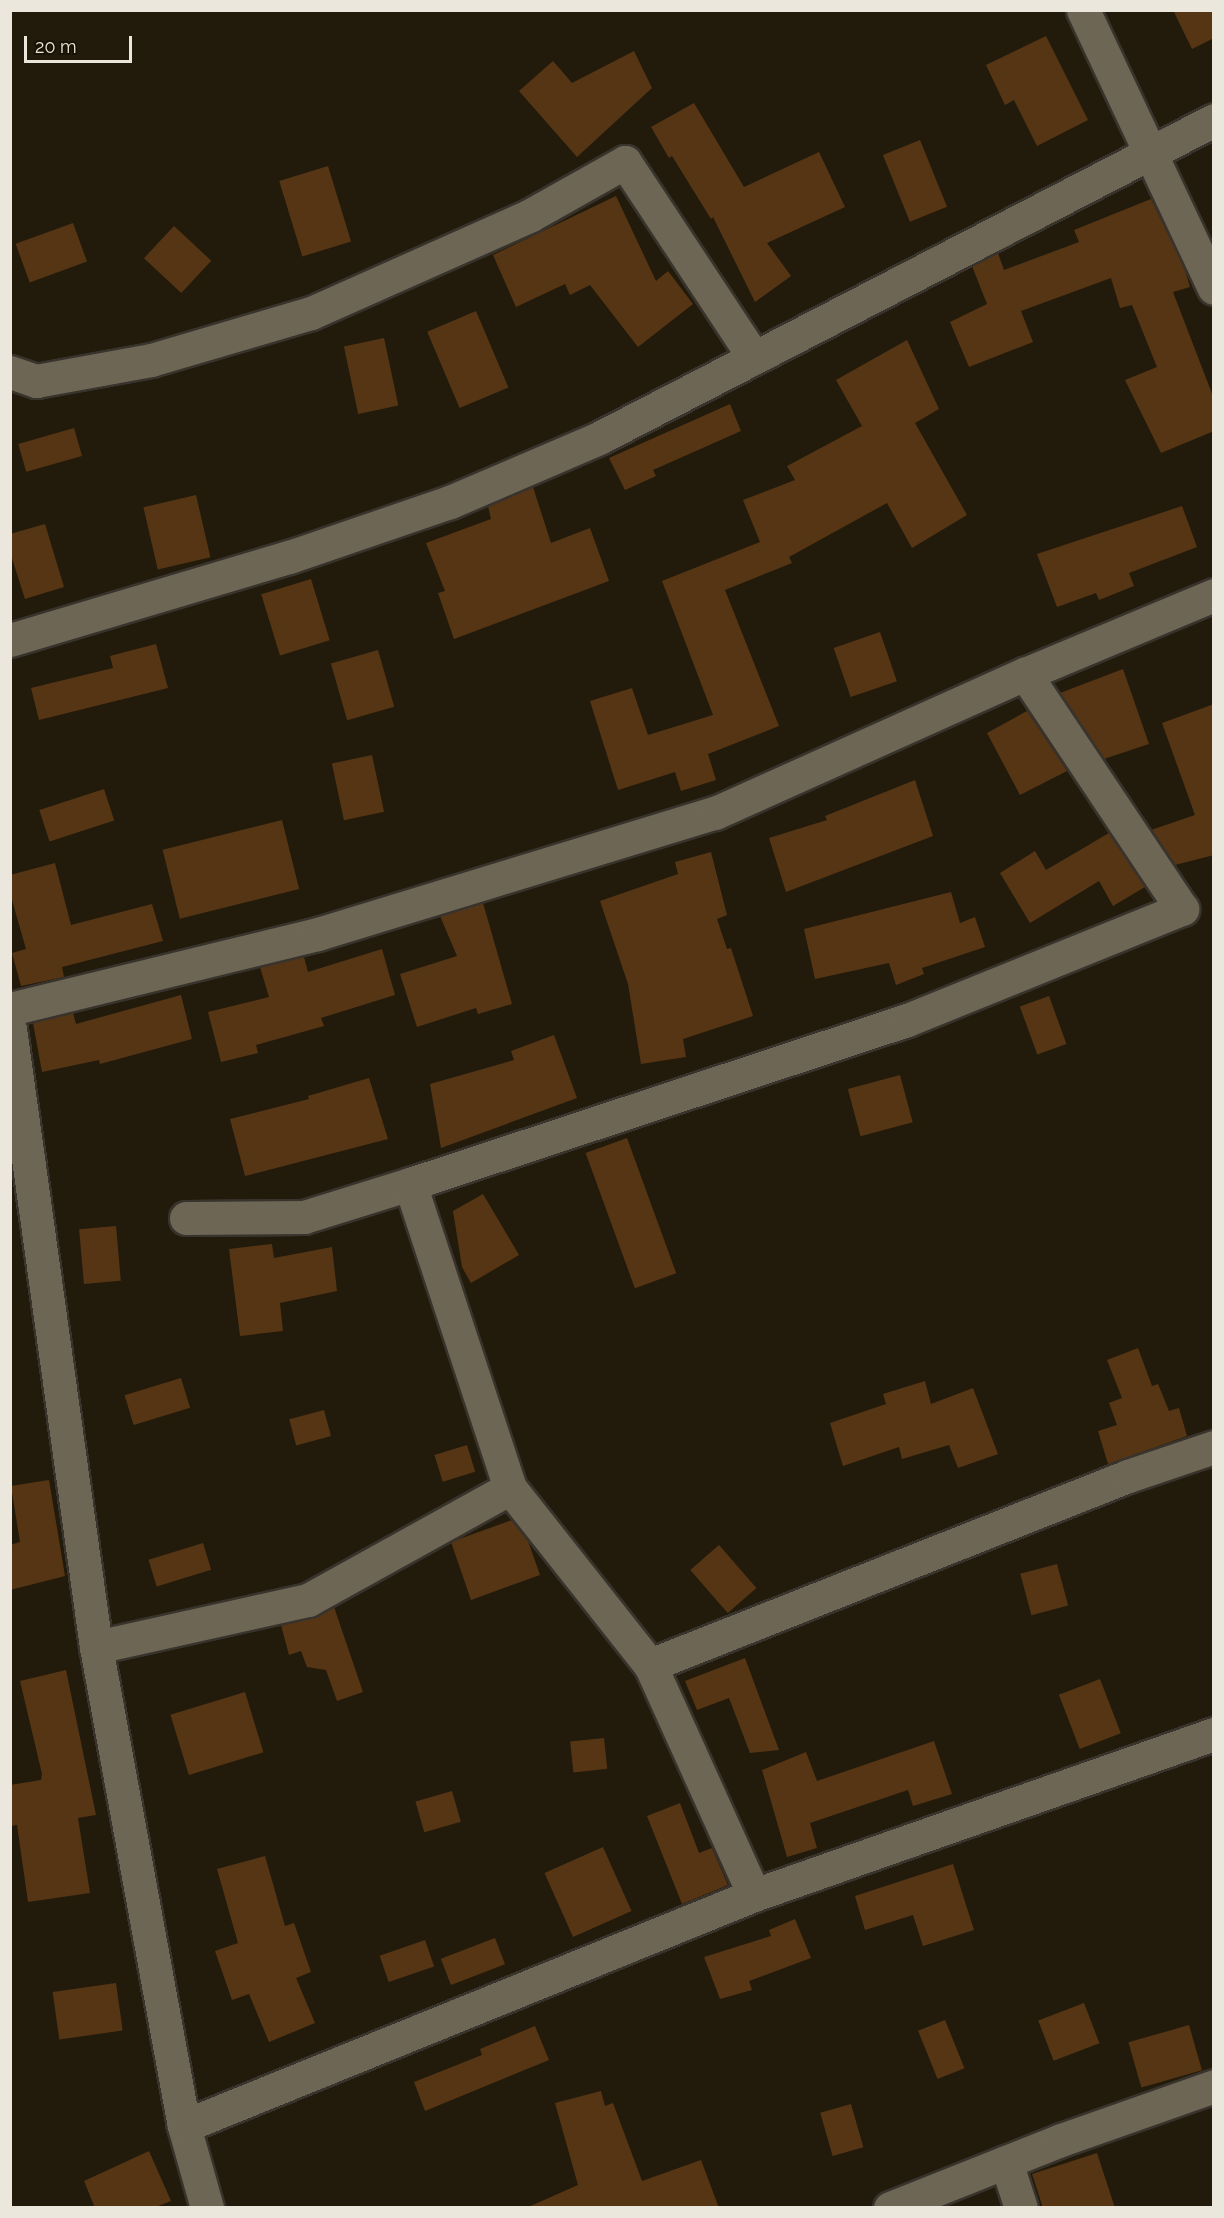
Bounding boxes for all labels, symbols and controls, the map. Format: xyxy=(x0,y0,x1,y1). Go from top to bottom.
scale bar xyxy=(27,24,135,62)
text: 20 m xyxy=(35,36,77,57)

